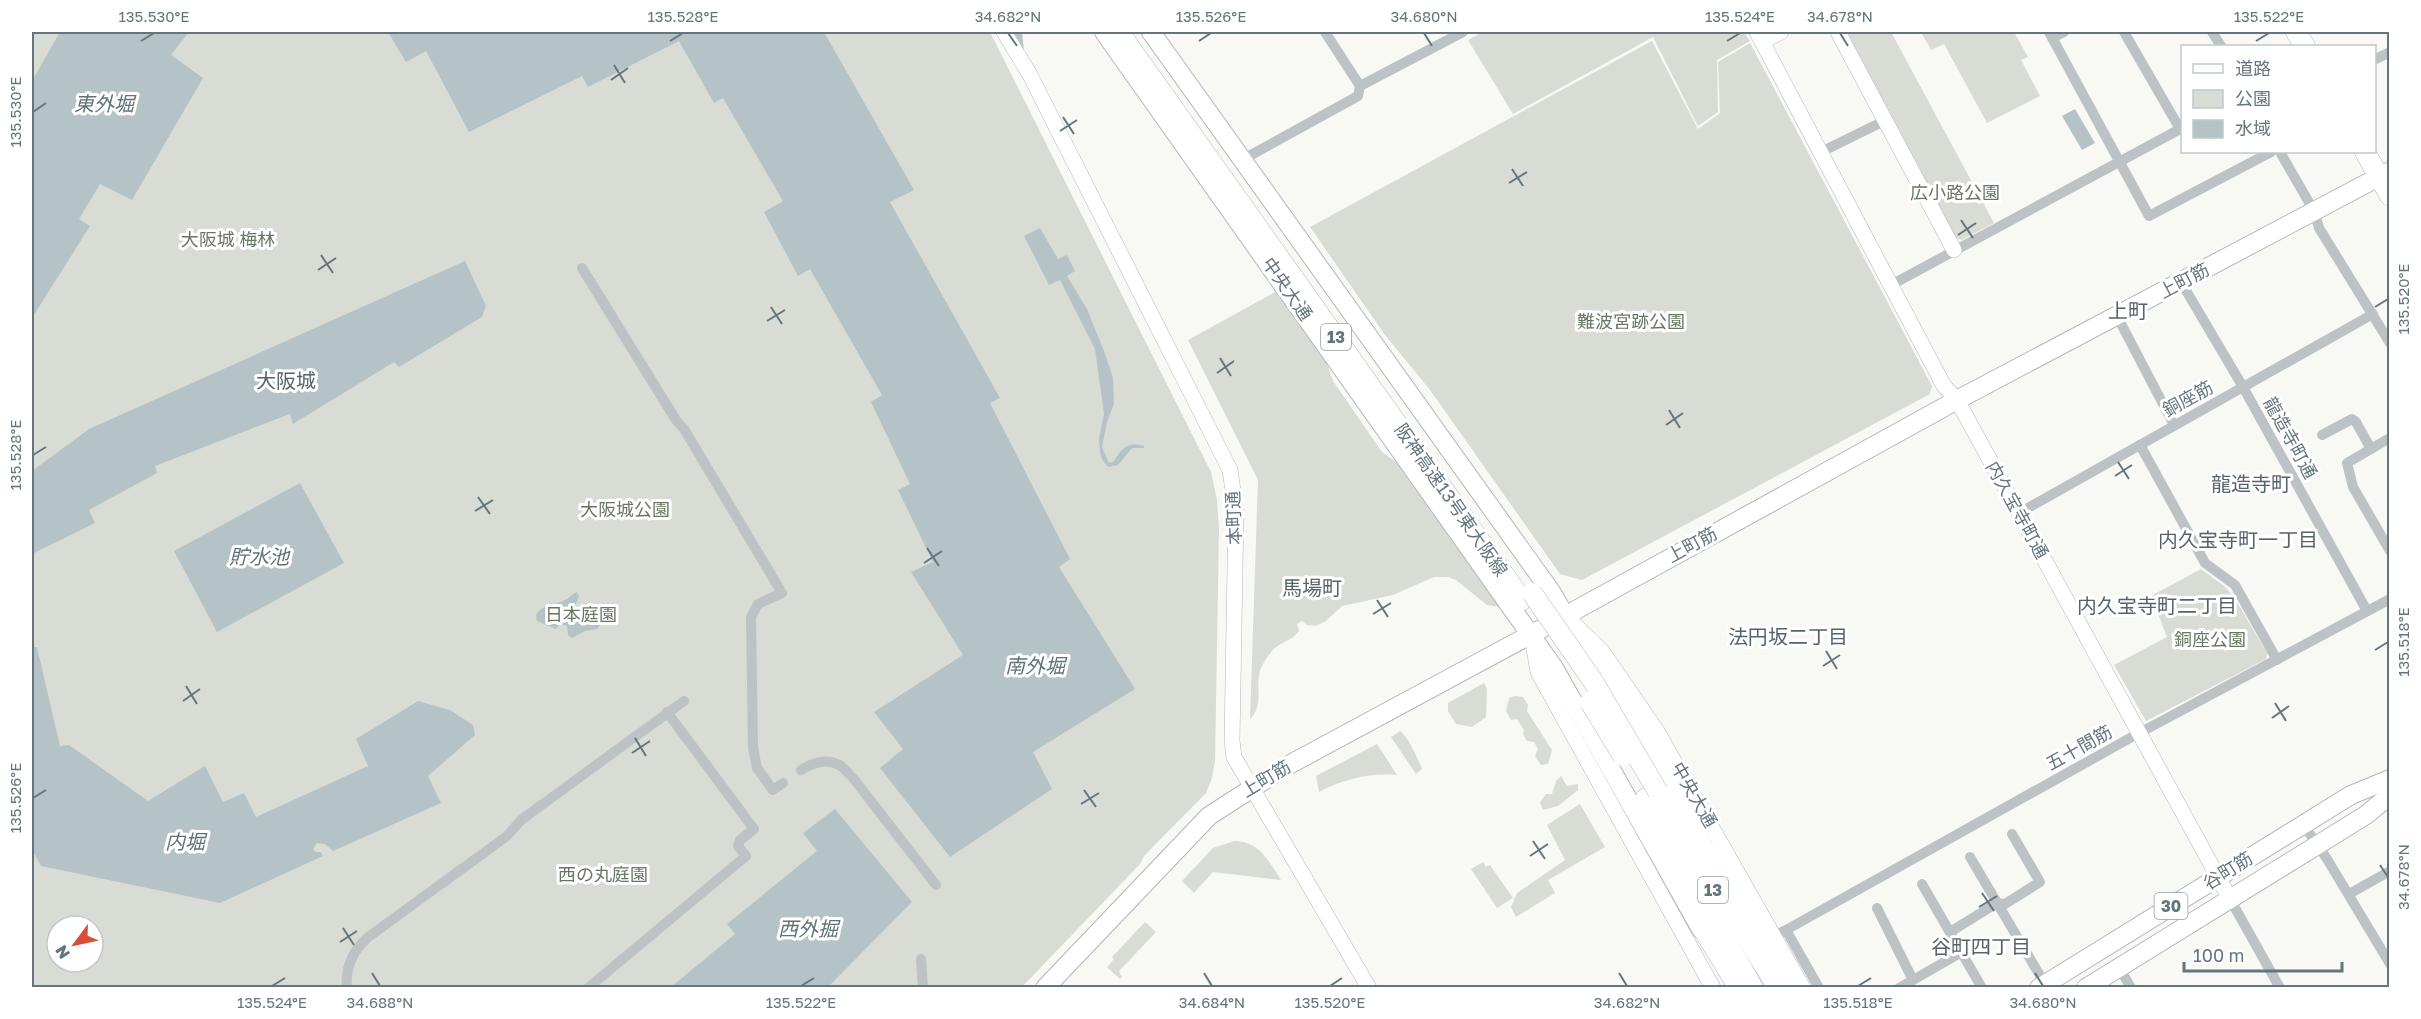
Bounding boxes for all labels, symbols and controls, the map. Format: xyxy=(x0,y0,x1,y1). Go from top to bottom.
text: 135.530°E xyxy=(118,7,190,25)
text: 135.528°E xyxy=(648,7,718,25)
text: 34.682°N xyxy=(975,7,1041,25)
text: 135.526°E xyxy=(1176,7,1246,25)
text: 34.680°N xyxy=(1390,7,1458,25)
text: 135.524°E xyxy=(1705,7,1775,25)
text: 34.678°N xyxy=(1807,7,1873,25)
text: 135.522°E xyxy=(2234,7,2304,25)
legend xyxy=(2181,45,2376,153)
text: 道路 xyxy=(2235,57,2271,79)
text: 135.530°E xyxy=(6,76,24,148)
text: 公園 xyxy=(2235,87,2271,109)
water label: 東外堀 xyxy=(74,91,137,115)
text: 水域 xyxy=(2235,117,2271,139)
park label: 広小路公園 xyxy=(1910,181,2000,203)
park label: 大阪城 梅林 xyxy=(181,228,275,250)
street label: 中央大通 xyxy=(1258,253,1317,324)
street label: 上町筋 xyxy=(2155,258,2213,303)
text: 135.520°E xyxy=(2394,264,2412,334)
district label: 上町 xyxy=(2108,298,2148,322)
park label: 難波宮跡公園 xyxy=(1577,310,1685,332)
road number: 13 xyxy=(1321,324,1351,350)
district label: 大阪城 xyxy=(256,368,316,392)
street label: 銅座筋 xyxy=(2159,375,2216,421)
street label: 龍造寺町通 xyxy=(2259,393,2322,482)
street label: 阪神高速13号東大阪線 xyxy=(1391,419,1513,580)
text: 135.528°E xyxy=(6,420,24,490)
street label: 内久宝寺町通 xyxy=(1982,457,2054,562)
district label: 龍造寺町 xyxy=(2211,471,2291,495)
street label: 本町通 xyxy=(1221,491,1245,545)
park label: 大阪城公園 xyxy=(580,498,670,520)
street label: 上町筋 xyxy=(1663,521,1720,567)
district label: 内久宝寺町一丁目 xyxy=(2158,527,2318,551)
water label: 貯水池 xyxy=(229,544,291,568)
district label: 馬場町 xyxy=(1282,575,1342,599)
district label: 内久宝寺町二丁目 xyxy=(2077,593,2237,617)
park label: 日本庭園 xyxy=(545,603,617,625)
text: 135.518°E xyxy=(2394,607,2412,677)
district label: 法円坂二丁目 xyxy=(1728,624,1848,648)
park label: 銅座公園 xyxy=(2174,628,2246,650)
water label: 南外堀 xyxy=(1005,653,1068,677)
street label: 五十間筋 xyxy=(2042,720,2115,774)
street label: 上町筋 xyxy=(1237,755,1294,801)
street label: 中央大通 xyxy=(1667,758,1722,831)
text: 135.526°E xyxy=(6,763,24,833)
water label: 内堀 xyxy=(165,829,208,853)
text: 34.678°N xyxy=(2394,844,2412,910)
street label: 谷町筋 xyxy=(2199,847,2256,894)
park label: 西の丸庭園 xyxy=(558,863,648,885)
road number: 13 xyxy=(1698,877,1728,903)
road number: 30 xyxy=(2154,893,2188,919)
north arrow xyxy=(45,914,105,974)
water label: 西外掘 xyxy=(778,916,841,940)
district label: 谷町四丁目 xyxy=(1931,934,2031,958)
scale bar xyxy=(2184,935,2342,973)
text: N xyxy=(51,942,74,963)
text: 100 m xyxy=(2193,944,2244,966)
text: 135.524°E xyxy=(237,993,307,1011)
text: 34.688°N xyxy=(346,993,414,1011)
text: 135.522°E xyxy=(766,993,836,1011)
text: 34.684°N xyxy=(1179,993,1245,1011)
text: 135.520°E xyxy=(1295,993,1365,1011)
text: 34.682°N xyxy=(1594,993,1660,1011)
text: 135.518°E xyxy=(1823,993,1893,1011)
text: 34.680°N xyxy=(2009,993,2077,1011)

